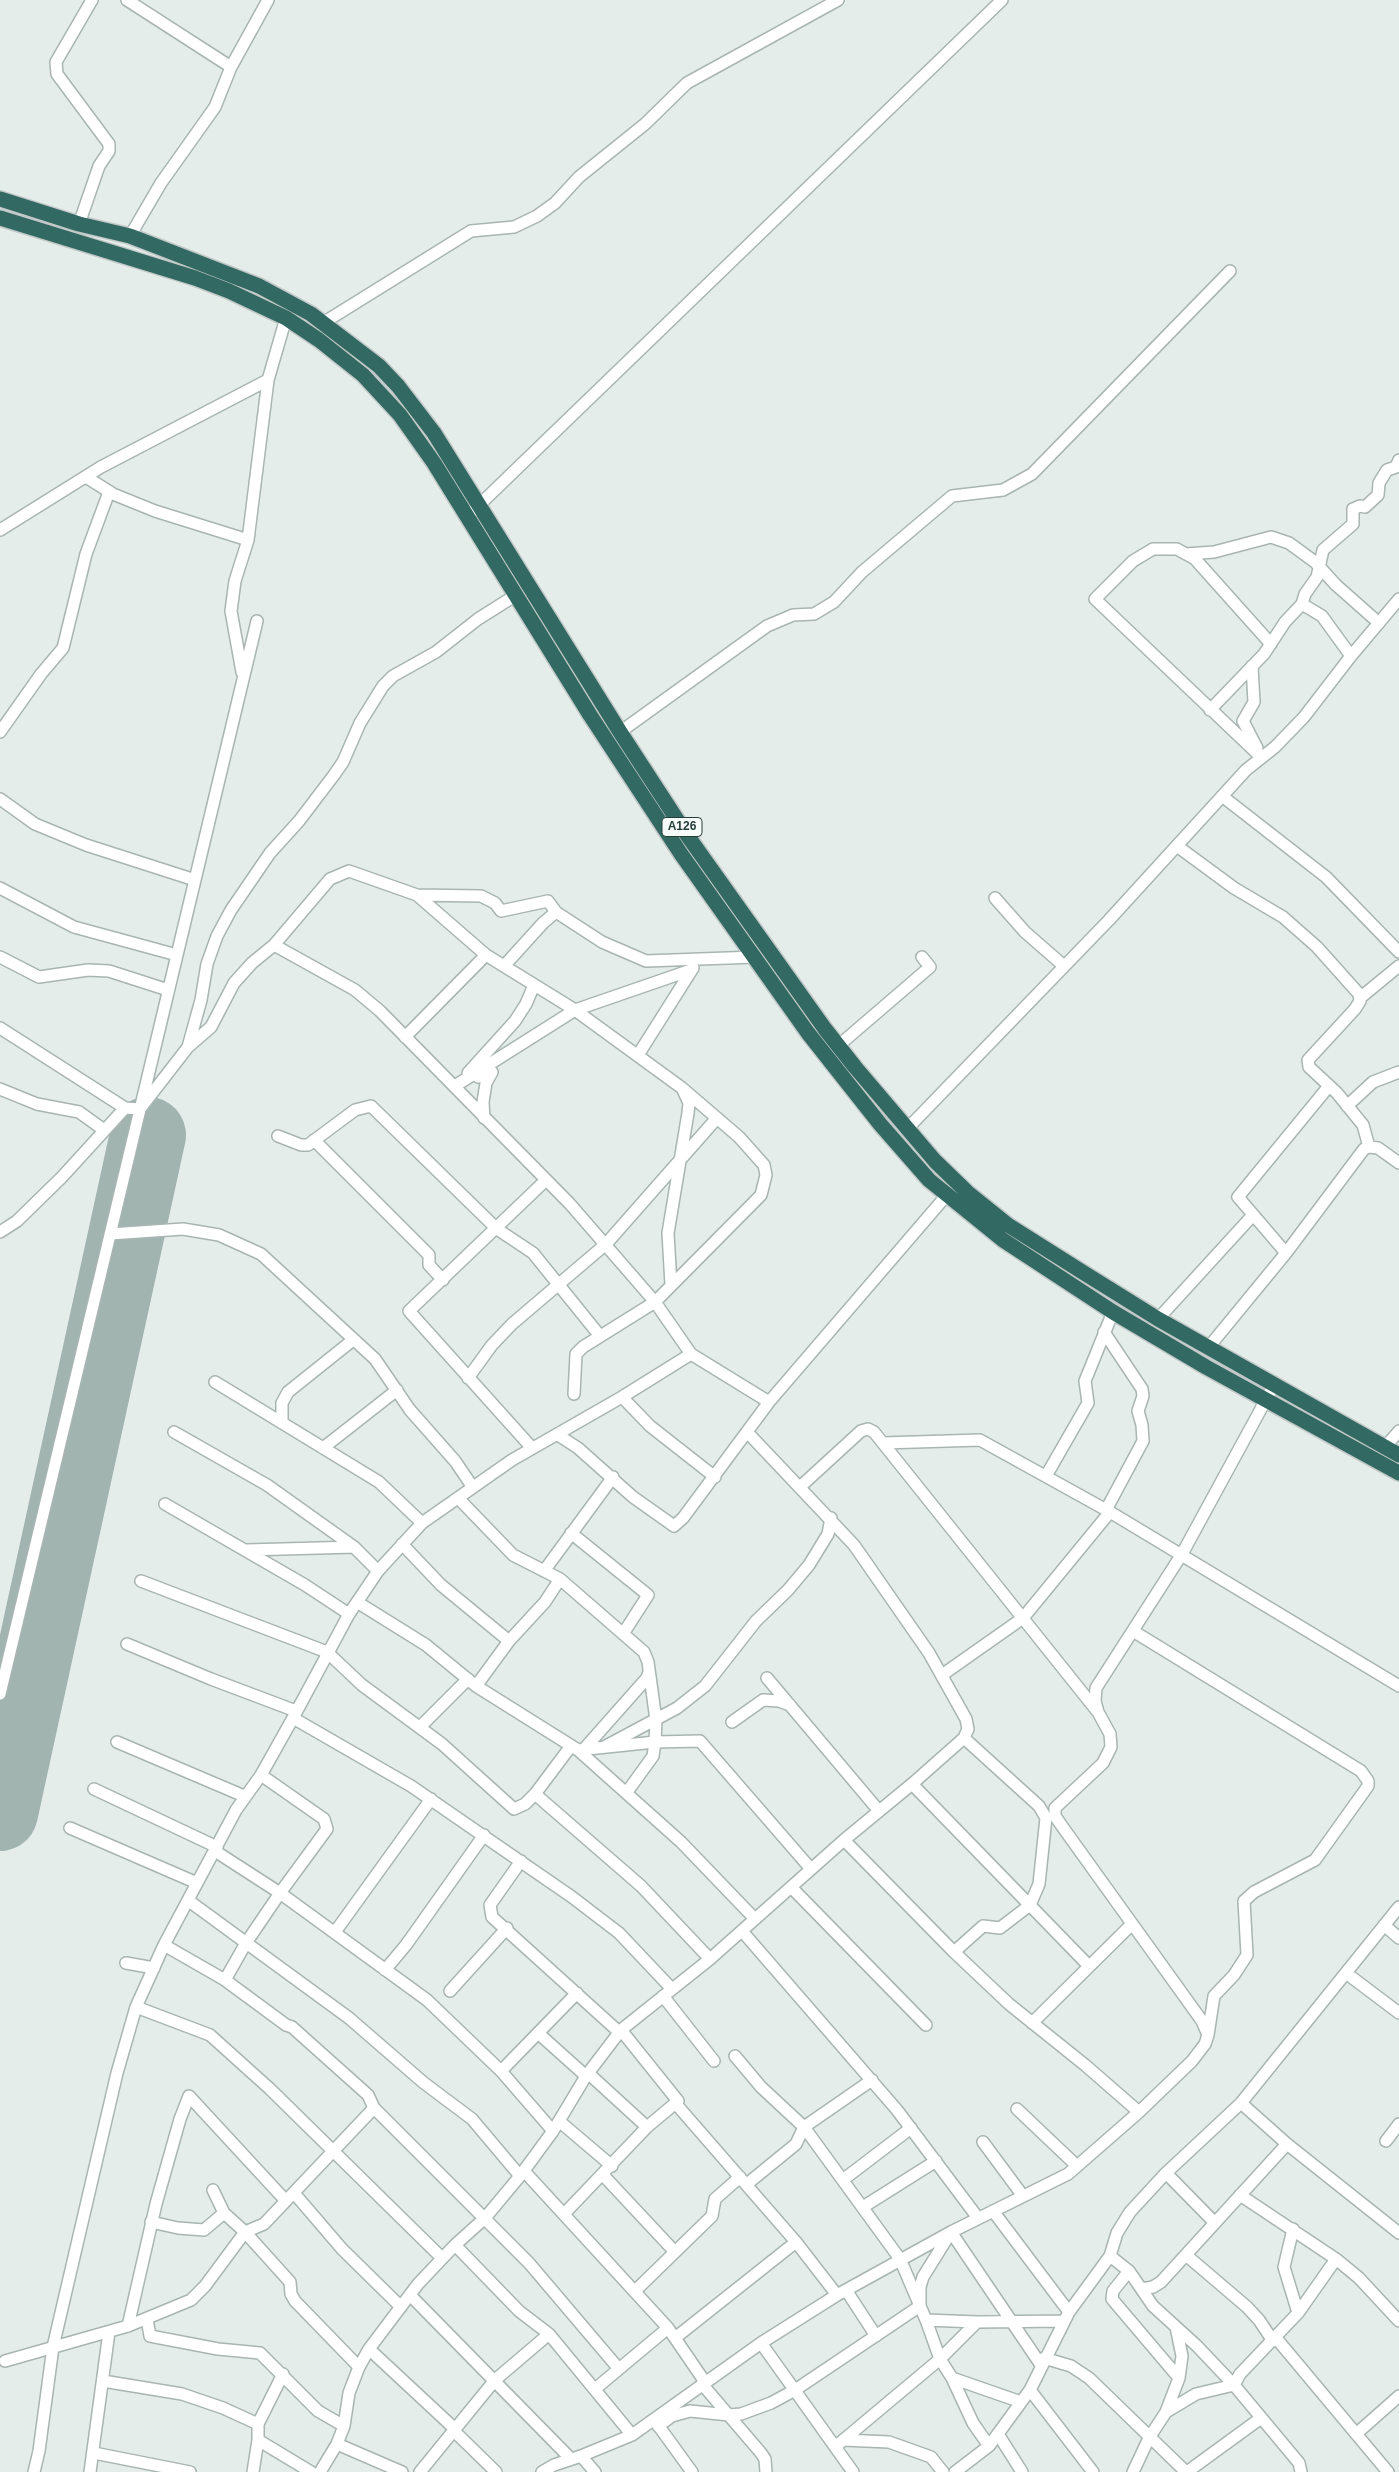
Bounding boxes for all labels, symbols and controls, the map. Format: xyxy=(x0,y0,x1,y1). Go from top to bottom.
road number: A126 xyxy=(662,818,702,836)

